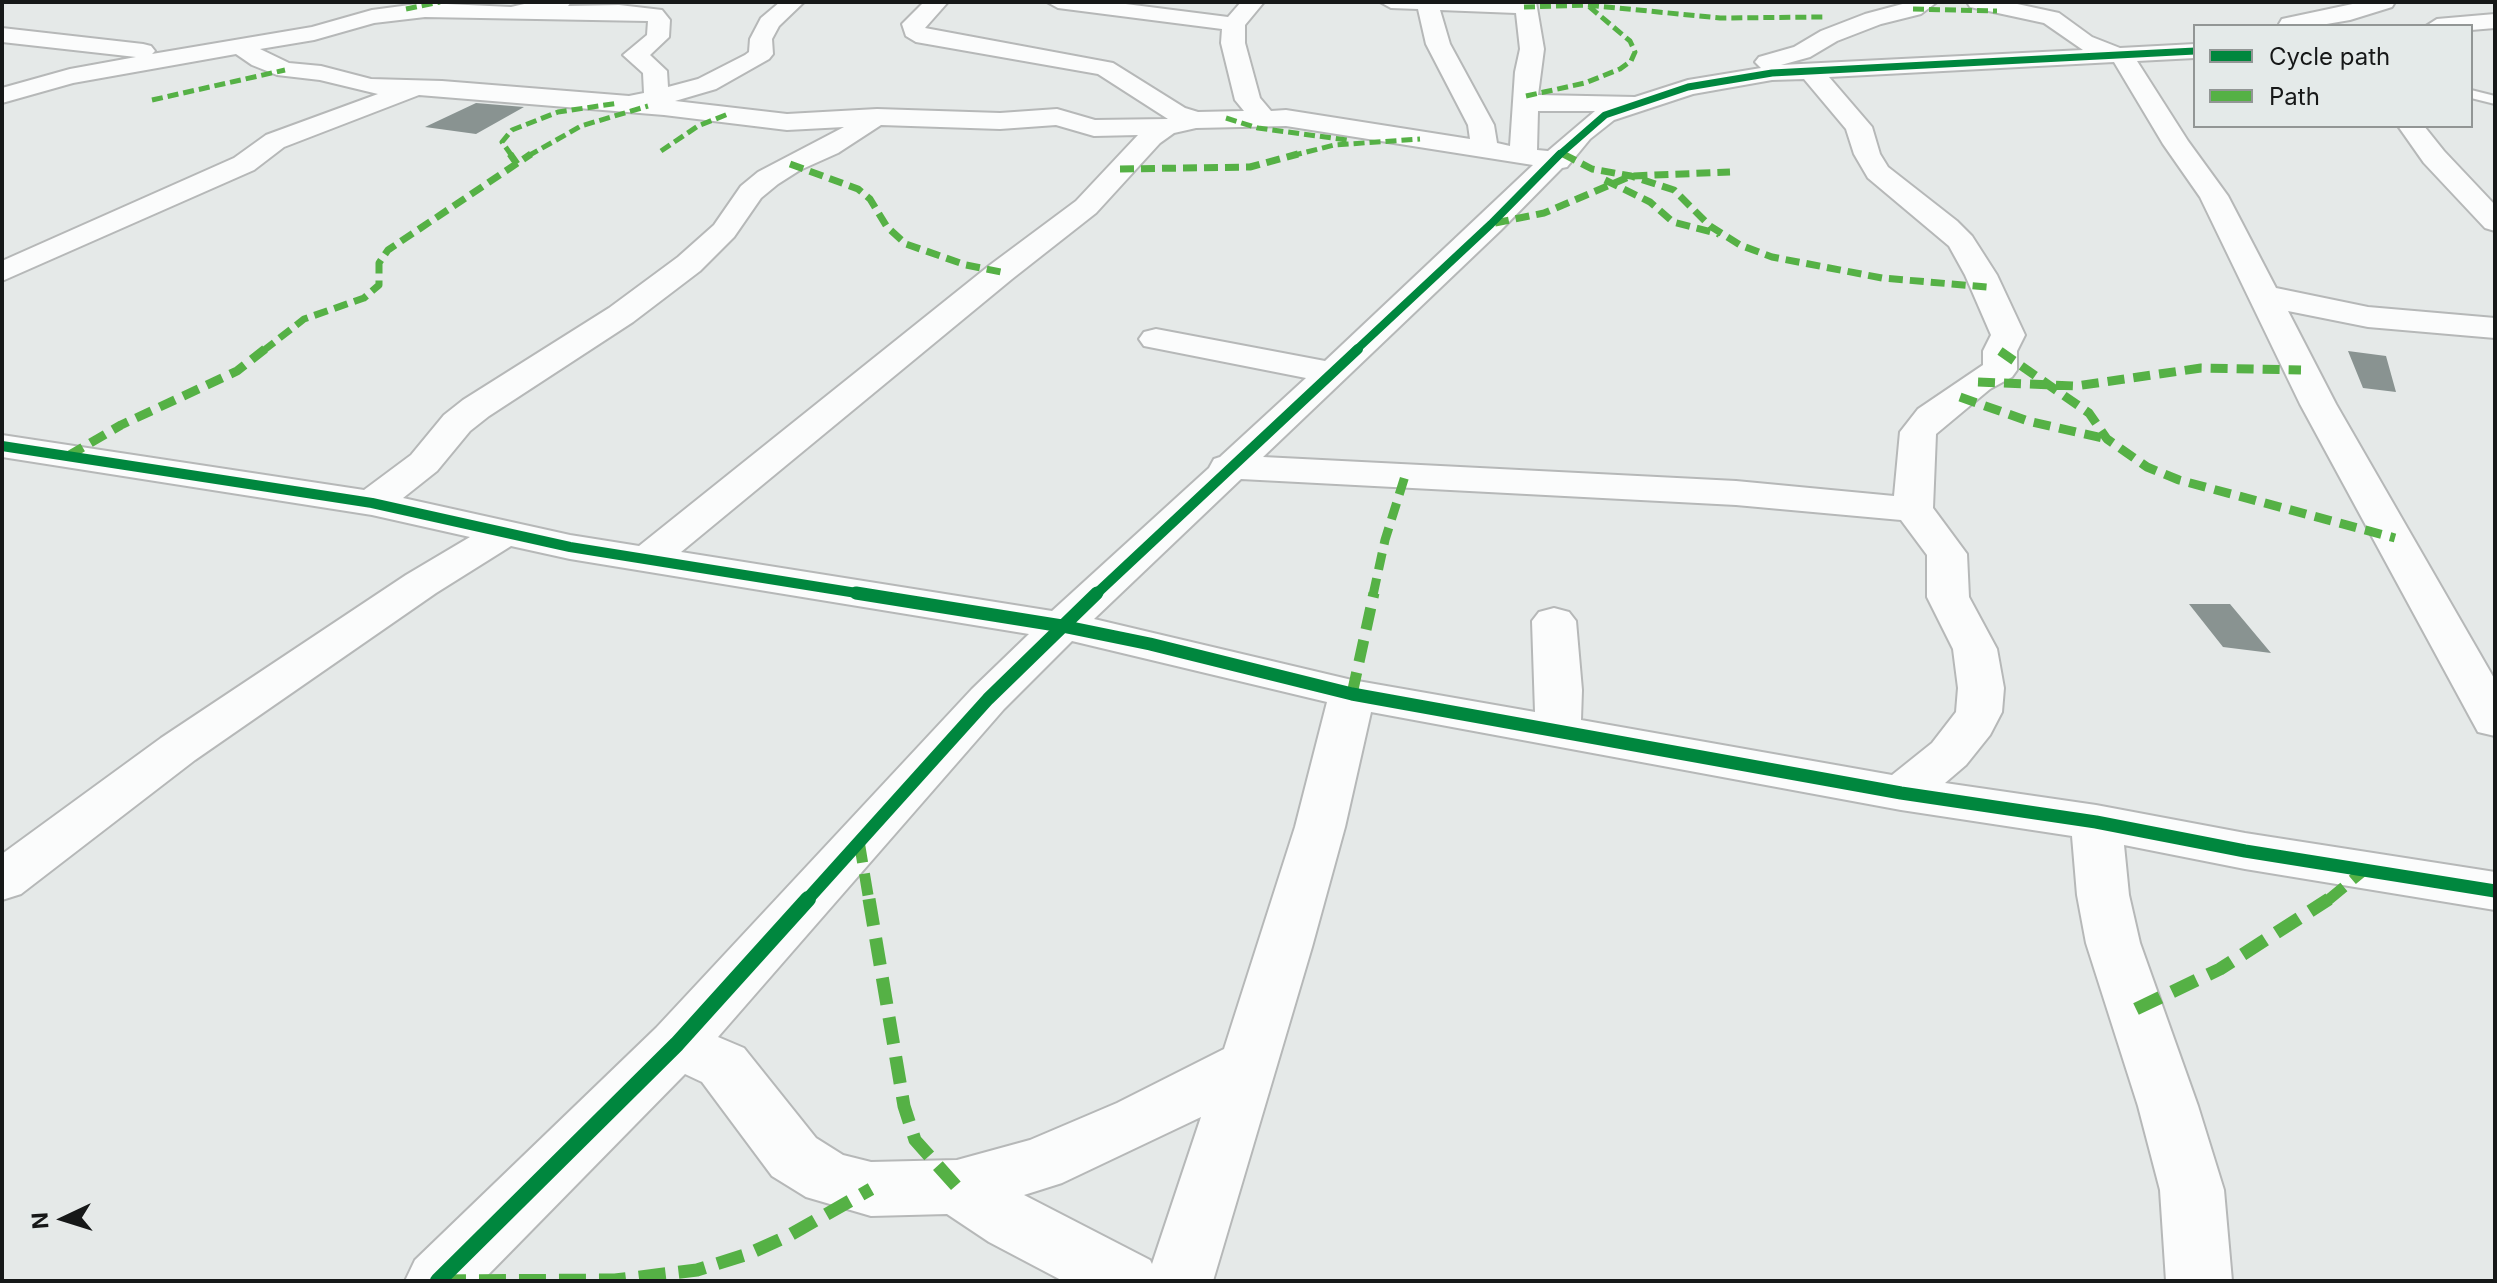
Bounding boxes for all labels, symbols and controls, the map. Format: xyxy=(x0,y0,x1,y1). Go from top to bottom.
legend xyxy=(2193,24,2473,128)
text: Cycle path xyxy=(2269,42,2390,71)
text: Path xyxy=(2269,82,2320,111)
north arrow xyxy=(24,1179,104,1259)
text: N xyxy=(27,1211,54,1230)

